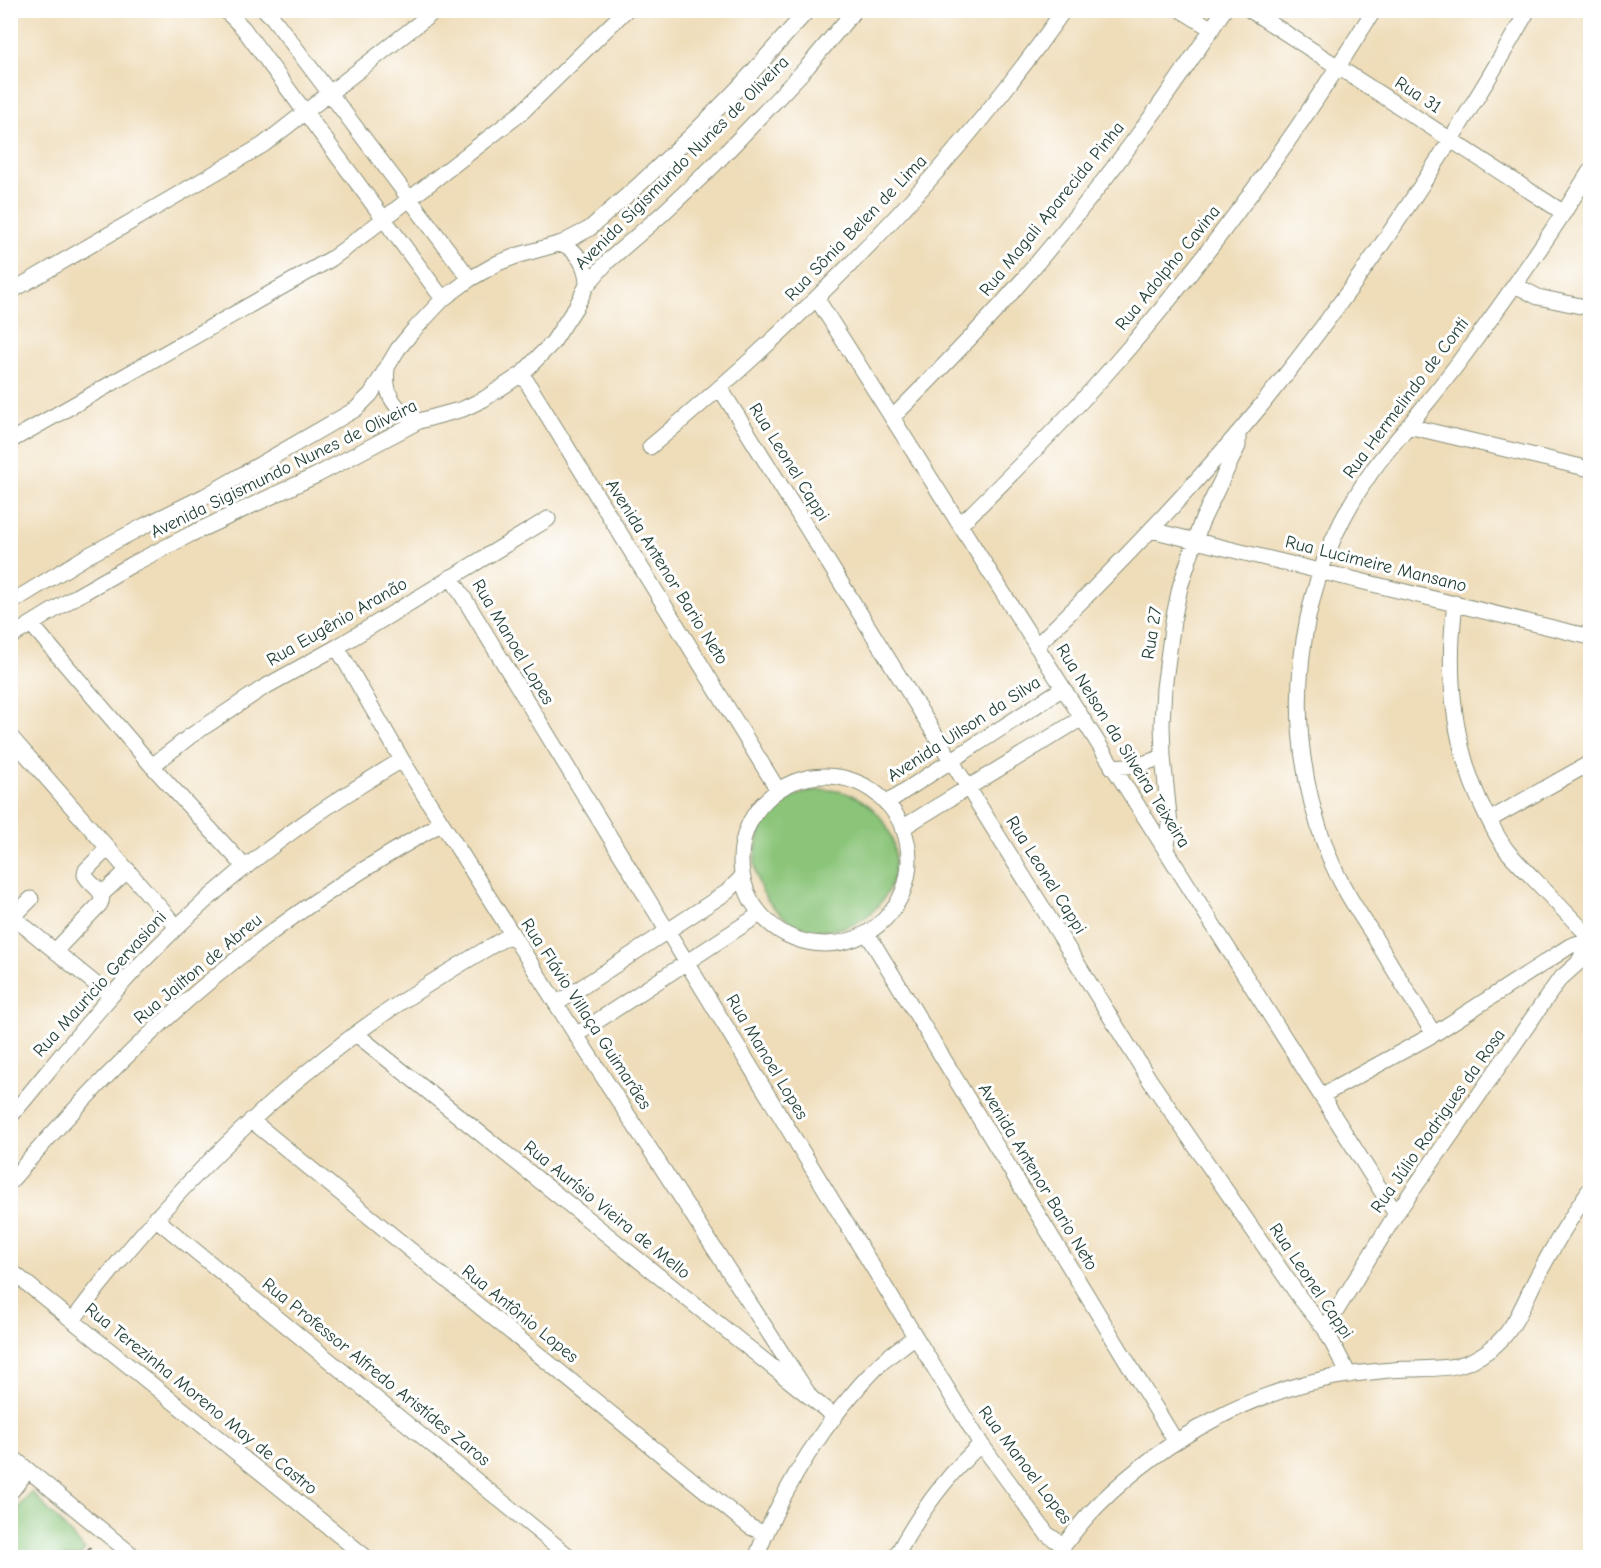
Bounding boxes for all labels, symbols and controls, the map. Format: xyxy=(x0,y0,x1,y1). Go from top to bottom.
street label: Avenida Sigismundo Nunes de Oliveira xyxy=(571,52,793,274)
street label: Rua 31 xyxy=(1391,72,1445,118)
street label: Rua Magali Aparecida Pinha xyxy=(975,118,1129,300)
street label: Rua Sônia Belen de Lima xyxy=(781,151,931,305)
street label: Rua Adolpho Cavina xyxy=(1111,201,1225,335)
street label: Rua Hermelindo de Conti xyxy=(1339,314,1473,482)
street label: Avenida Sigismundo Nunes de Oliveira xyxy=(147,395,421,543)
street label: Rua Leonel Cappi xyxy=(744,399,834,525)
street label: Avenida Antenor Bario Neto xyxy=(601,476,733,668)
street label: Rua Lucimeire Mansano xyxy=(1283,531,1469,597)
street label: Rua Eugênio Aranão xyxy=(263,573,411,671)
street label: Rua Manoel Lopes xyxy=(467,576,559,708)
street label: Rua 27 xyxy=(1137,605,1167,661)
street label: Rua Nelson da Silveira Teixeira xyxy=(1051,640,1195,852)
street label: Avenida Uilson da Silva xyxy=(884,672,1044,786)
street label: Rua Leonel Cappi xyxy=(1001,812,1091,938)
street label: Rua Mauricio Gervasioni xyxy=(29,907,171,1061)
street label: Rua Jailton de Abreu xyxy=(130,909,266,1029)
street label: Rua Flávio Villaça Guimarães xyxy=(516,915,656,1113)
street label: Rua Manoel Lopes xyxy=(721,991,813,1123)
street label: Rua Júlio Rodrigues da Rosa xyxy=(1366,1025,1510,1217)
street label: Avenida Antenor Bario Neto xyxy=(974,1080,1102,1274)
street label: Rua Aurísio Vieira de Mello xyxy=(519,1136,695,1284)
street label: Rua Leonel Cappi xyxy=(1265,1219,1357,1343)
street label: Rua Antônio Lopes xyxy=(458,1261,582,1367)
street label: Rua Professor Alfredo Aristídes Zaros xyxy=(258,1273,494,1471)
street label: Rua Terezinha Moreno May de Castro xyxy=(81,1299,321,1499)
street label: Rua Manoel Lopes xyxy=(974,1402,1076,1528)

